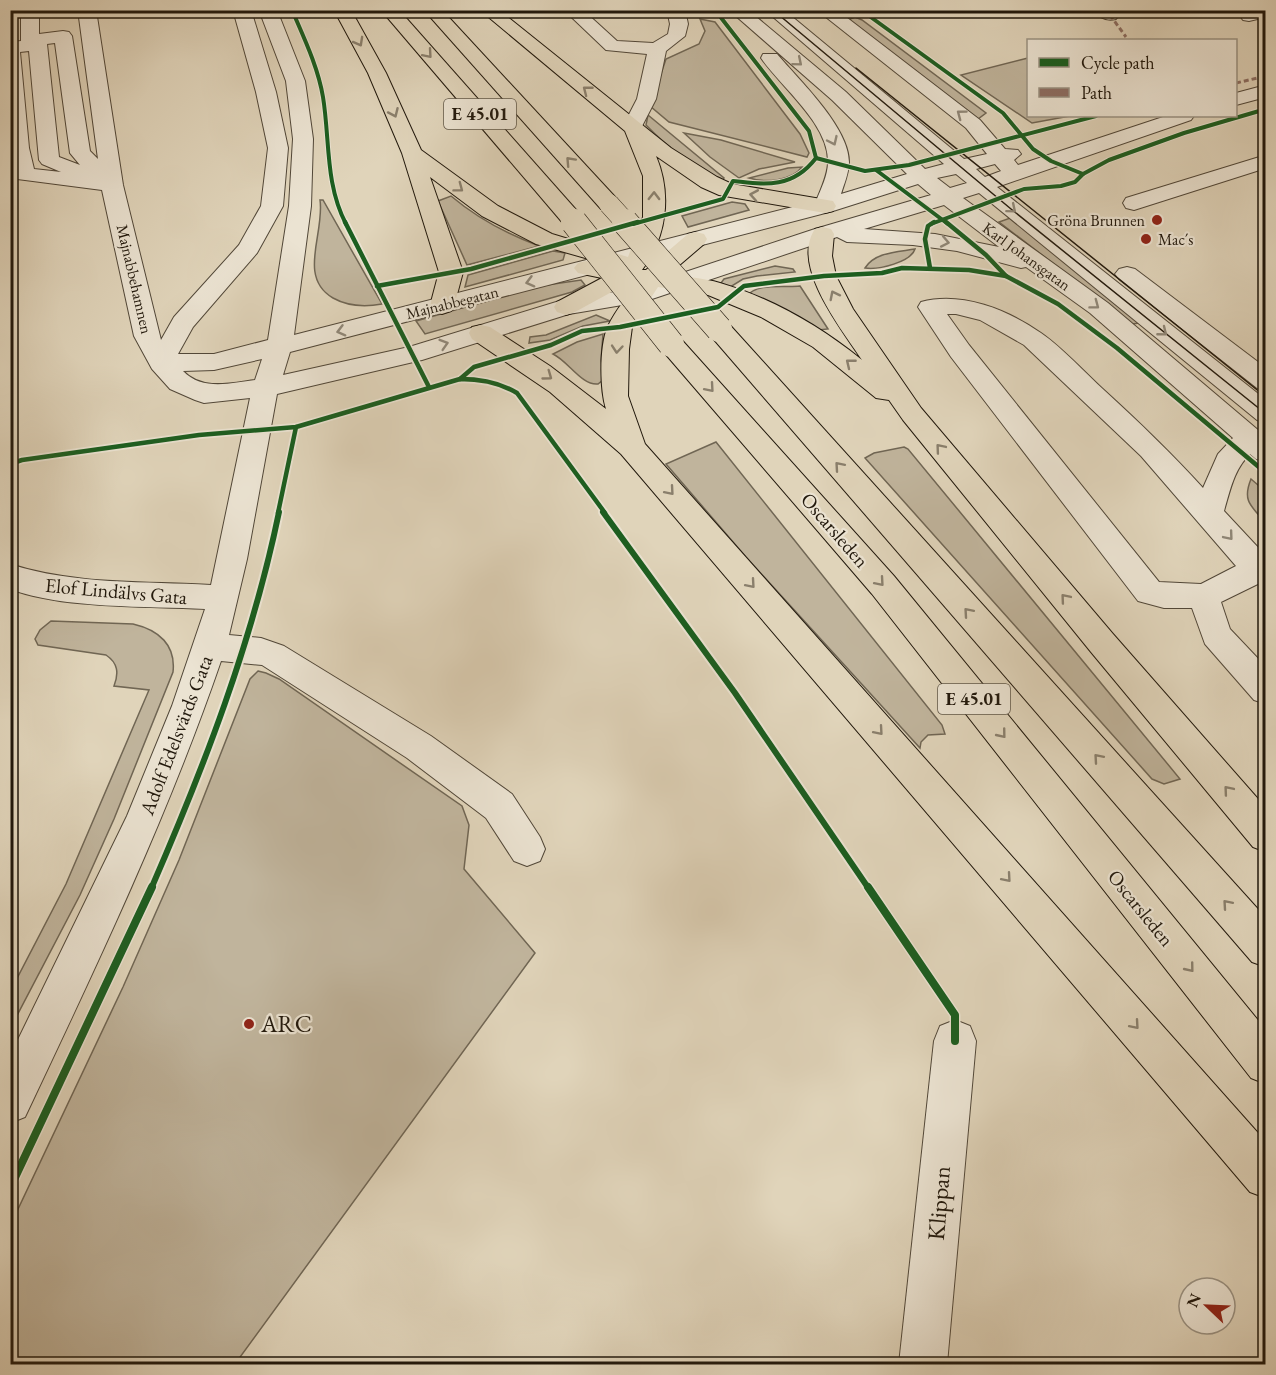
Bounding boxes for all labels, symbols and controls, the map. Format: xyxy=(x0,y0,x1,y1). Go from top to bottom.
one-way arrow xyxy=(352,36,363,46)
legend xyxy=(1027,39,1237,117)
one-way arrow xyxy=(421,48,432,58)
text: Cycle path xyxy=(1081,51,1155,74)
one-way arrow xyxy=(791,55,802,66)
text: Path xyxy=(1081,81,1112,104)
one-way arrow xyxy=(583,86,594,97)
road number: E 45.01 xyxy=(444,99,516,129)
one-way arrow xyxy=(387,107,399,118)
one-way arrow xyxy=(956,111,967,122)
one-way arrow xyxy=(826,135,838,146)
one-way arrow xyxy=(566,157,577,168)
one-way arrow xyxy=(452,181,463,192)
one-way arrow xyxy=(750,189,760,202)
one-way arrow xyxy=(648,192,660,201)
one-way arrow xyxy=(1005,202,1016,213)
place label: Gröna Brunnen xyxy=(1047,210,1146,231)
marker: Gröna Brunnen xyxy=(1150,213,1164,227)
street label: Karl Johansgatan xyxy=(978,217,1075,296)
street label: Majnabbehamnen xyxy=(112,222,157,336)
place label: Mac´s xyxy=(1158,229,1193,250)
marker: Mac´s xyxy=(1139,232,1153,246)
one-way arrow xyxy=(940,236,949,248)
one-way arrow xyxy=(525,275,535,288)
street label: Majnabbegatan xyxy=(404,281,501,324)
one-way arrow xyxy=(829,290,841,301)
one-way arrow xyxy=(1088,298,1099,309)
one-way arrow xyxy=(336,323,346,336)
one-way arrow xyxy=(1156,324,1167,335)
one-way arrow xyxy=(438,339,449,351)
one-way arrow xyxy=(611,345,624,354)
one-way arrow xyxy=(846,360,857,371)
one-way arrow xyxy=(541,369,552,380)
one-way arrow xyxy=(703,381,714,392)
one-way arrow xyxy=(937,444,948,455)
one-way arrow xyxy=(835,462,846,473)
one-way arrow xyxy=(663,484,674,495)
street label: Oscarsleden xyxy=(795,487,875,573)
one-way arrow xyxy=(1222,529,1233,540)
street label: Elof Lindälvs Gata xyxy=(44,572,188,610)
one-way arrow xyxy=(873,575,884,586)
one-way arrow xyxy=(744,577,755,588)
one-way arrow xyxy=(1061,594,1072,605)
one-way arrow xyxy=(964,608,975,619)
street label: Adolf Edelsvärds Gata xyxy=(133,651,218,820)
road number: E 45.01 xyxy=(938,684,1010,714)
one-way arrow xyxy=(872,724,883,735)
one-way arrow xyxy=(995,727,1006,738)
one-way arrow xyxy=(1094,754,1105,765)
one-way arrow xyxy=(1224,786,1235,797)
street label: Oscarsleden xyxy=(1102,864,1180,952)
one-way arrow xyxy=(1000,871,1011,882)
one-way arrow xyxy=(1223,900,1234,911)
one-way arrow xyxy=(1182,961,1193,972)
place label: ARC xyxy=(260,1008,312,1039)
marker: ARC xyxy=(242,1017,256,1031)
one-way arrow xyxy=(1128,1019,1139,1029)
street label: Klippan xyxy=(920,1164,957,1242)
north arrow xyxy=(1177,1276,1237,1336)
text: N xyxy=(1181,1290,1206,1310)

